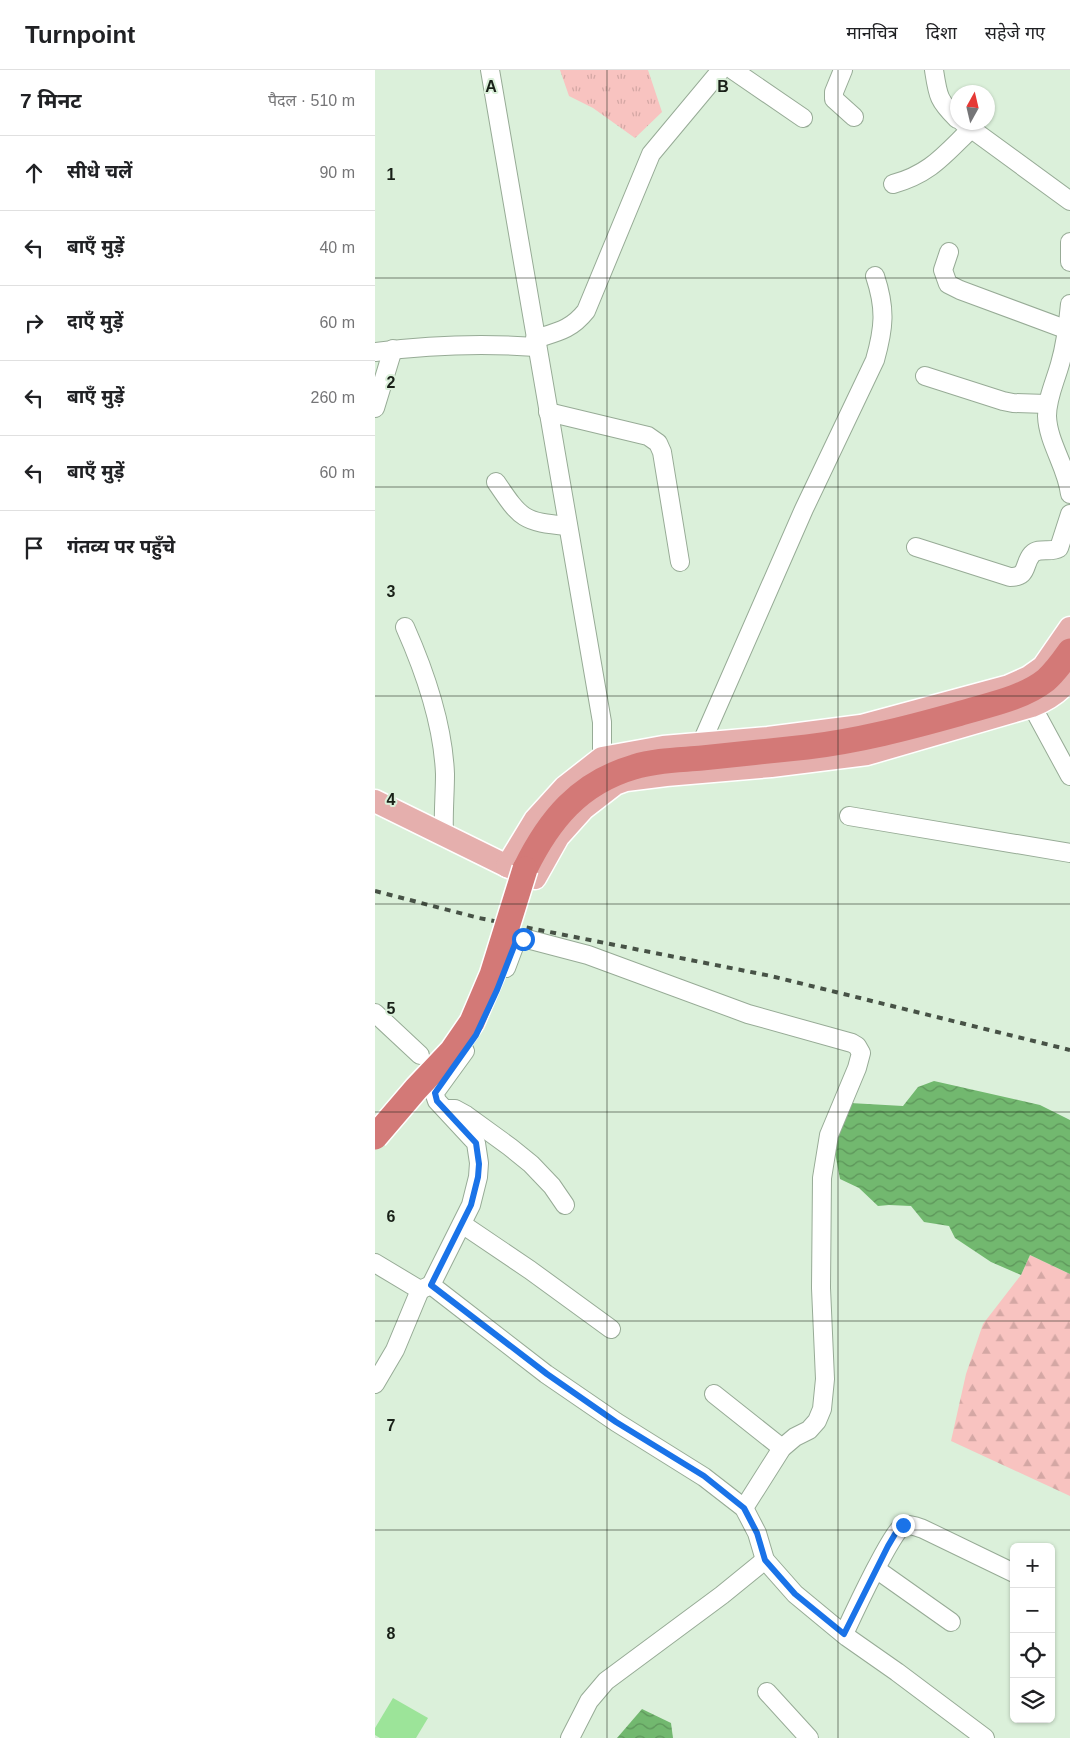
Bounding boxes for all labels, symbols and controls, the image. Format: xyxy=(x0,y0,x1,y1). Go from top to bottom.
text: Turnpoint xyxy=(25,21,135,48)
text: मानचित्र xyxy=(846,23,898,43)
text: दिशा xyxy=(926,23,957,43)
text: सहेजे गए xyxy=(985,23,1045,43)
text: A xyxy=(485,78,497,95)
text: B xyxy=(717,78,729,95)
north arrow xyxy=(950,85,995,130)
text: 7 मिनट xyxy=(20,89,82,112)
text: पैदल · 510 m xyxy=(268,92,355,109)
icon: ahead xyxy=(20,159,48,187)
text: सीधे चलें xyxy=(67,161,132,182)
text: 90 m xyxy=(319,164,355,181)
text: 1 xyxy=(387,166,396,183)
icon: left xyxy=(20,234,48,262)
text: बाएँ मुड़ें xyxy=(67,236,124,257)
text: 40 m xyxy=(319,239,355,256)
icon: right xyxy=(20,309,48,337)
text: दाएँ मुड़ें xyxy=(67,311,123,332)
text: 60 m xyxy=(319,314,355,331)
text: 2 xyxy=(387,374,396,391)
icon: left xyxy=(20,384,48,412)
text: बाएँ मुड़ें xyxy=(67,386,124,407)
text: 260 m xyxy=(311,389,355,406)
icon: left xyxy=(20,459,48,487)
text: बाएँ मुड़ें xyxy=(67,461,124,482)
text: 60 m xyxy=(319,464,355,481)
icon: arrive xyxy=(20,534,48,562)
text: गंतव्य पर पहुँचे xyxy=(67,536,175,557)
text: 3 xyxy=(387,583,396,600)
text: 4 xyxy=(387,791,396,808)
route start xyxy=(512,928,535,951)
text: 5 xyxy=(387,1000,396,1017)
text: 6 xyxy=(387,1208,396,1225)
text: 7 xyxy=(387,1417,396,1434)
route end xyxy=(892,1514,915,1537)
map controls xyxy=(1010,1543,1055,1723)
button: + xyxy=(1010,1543,1055,1588)
button: − xyxy=(1010,1588,1055,1633)
text: 8 xyxy=(387,1625,396,1642)
button: locate xyxy=(1010,1633,1055,1678)
button: layers xyxy=(1010,1678,1055,1723)

